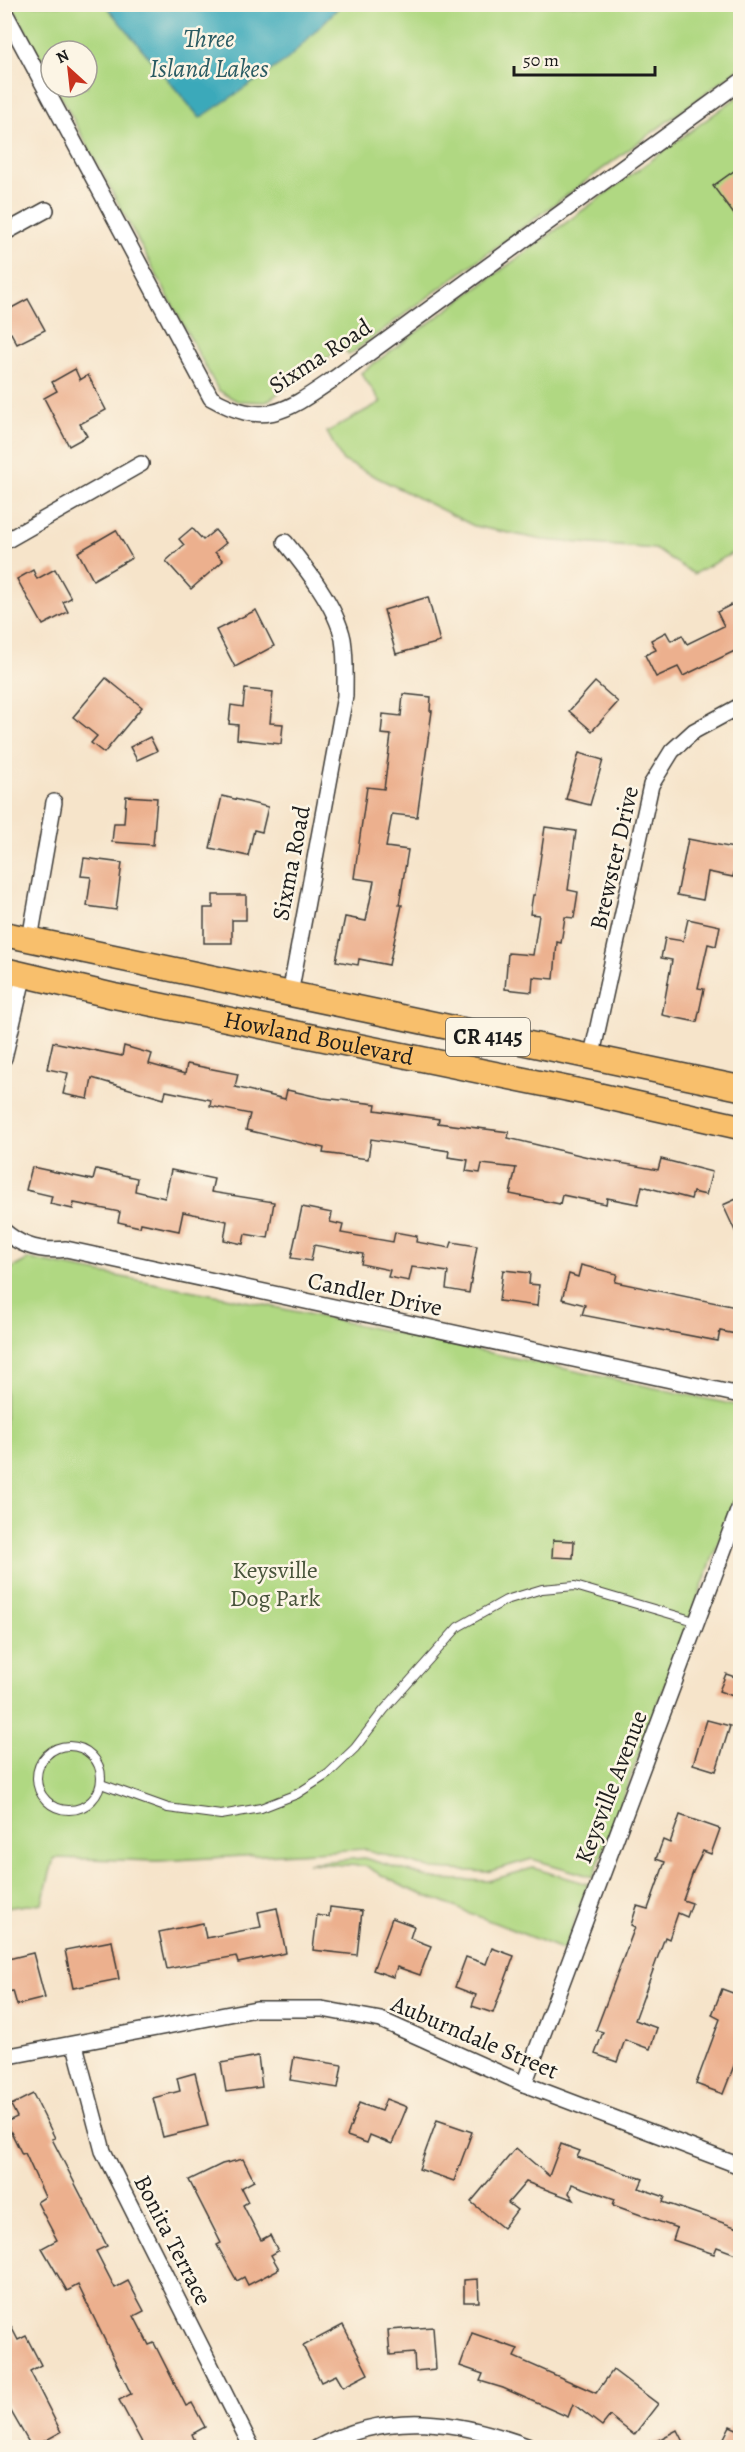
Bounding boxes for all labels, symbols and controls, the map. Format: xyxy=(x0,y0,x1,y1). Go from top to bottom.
water label: Three Island Lakes xyxy=(150,21,269,86)
north arrow xyxy=(39,39,99,99)
scale bar xyxy=(514,39,655,77)
text: N xyxy=(52,44,73,69)
text: 50 m xyxy=(523,48,559,72)
street label: Sixma Road xyxy=(262,311,378,401)
street label: Brewster Drive xyxy=(582,783,646,933)
street label: Sixma Road xyxy=(264,803,318,923)
street label: Howland Boulevard xyxy=(221,1003,417,1073)
road number: CR 4145 xyxy=(446,1018,530,1056)
street label: Candler Drive xyxy=(305,1264,445,1324)
park label: Keysville Dog Park xyxy=(230,1554,320,1614)
street label: Keysville Avenue xyxy=(567,1706,655,1868)
street label: Auburndale Street xyxy=(386,1987,563,2087)
street label: Bonita Terrace xyxy=(126,2169,220,2311)

